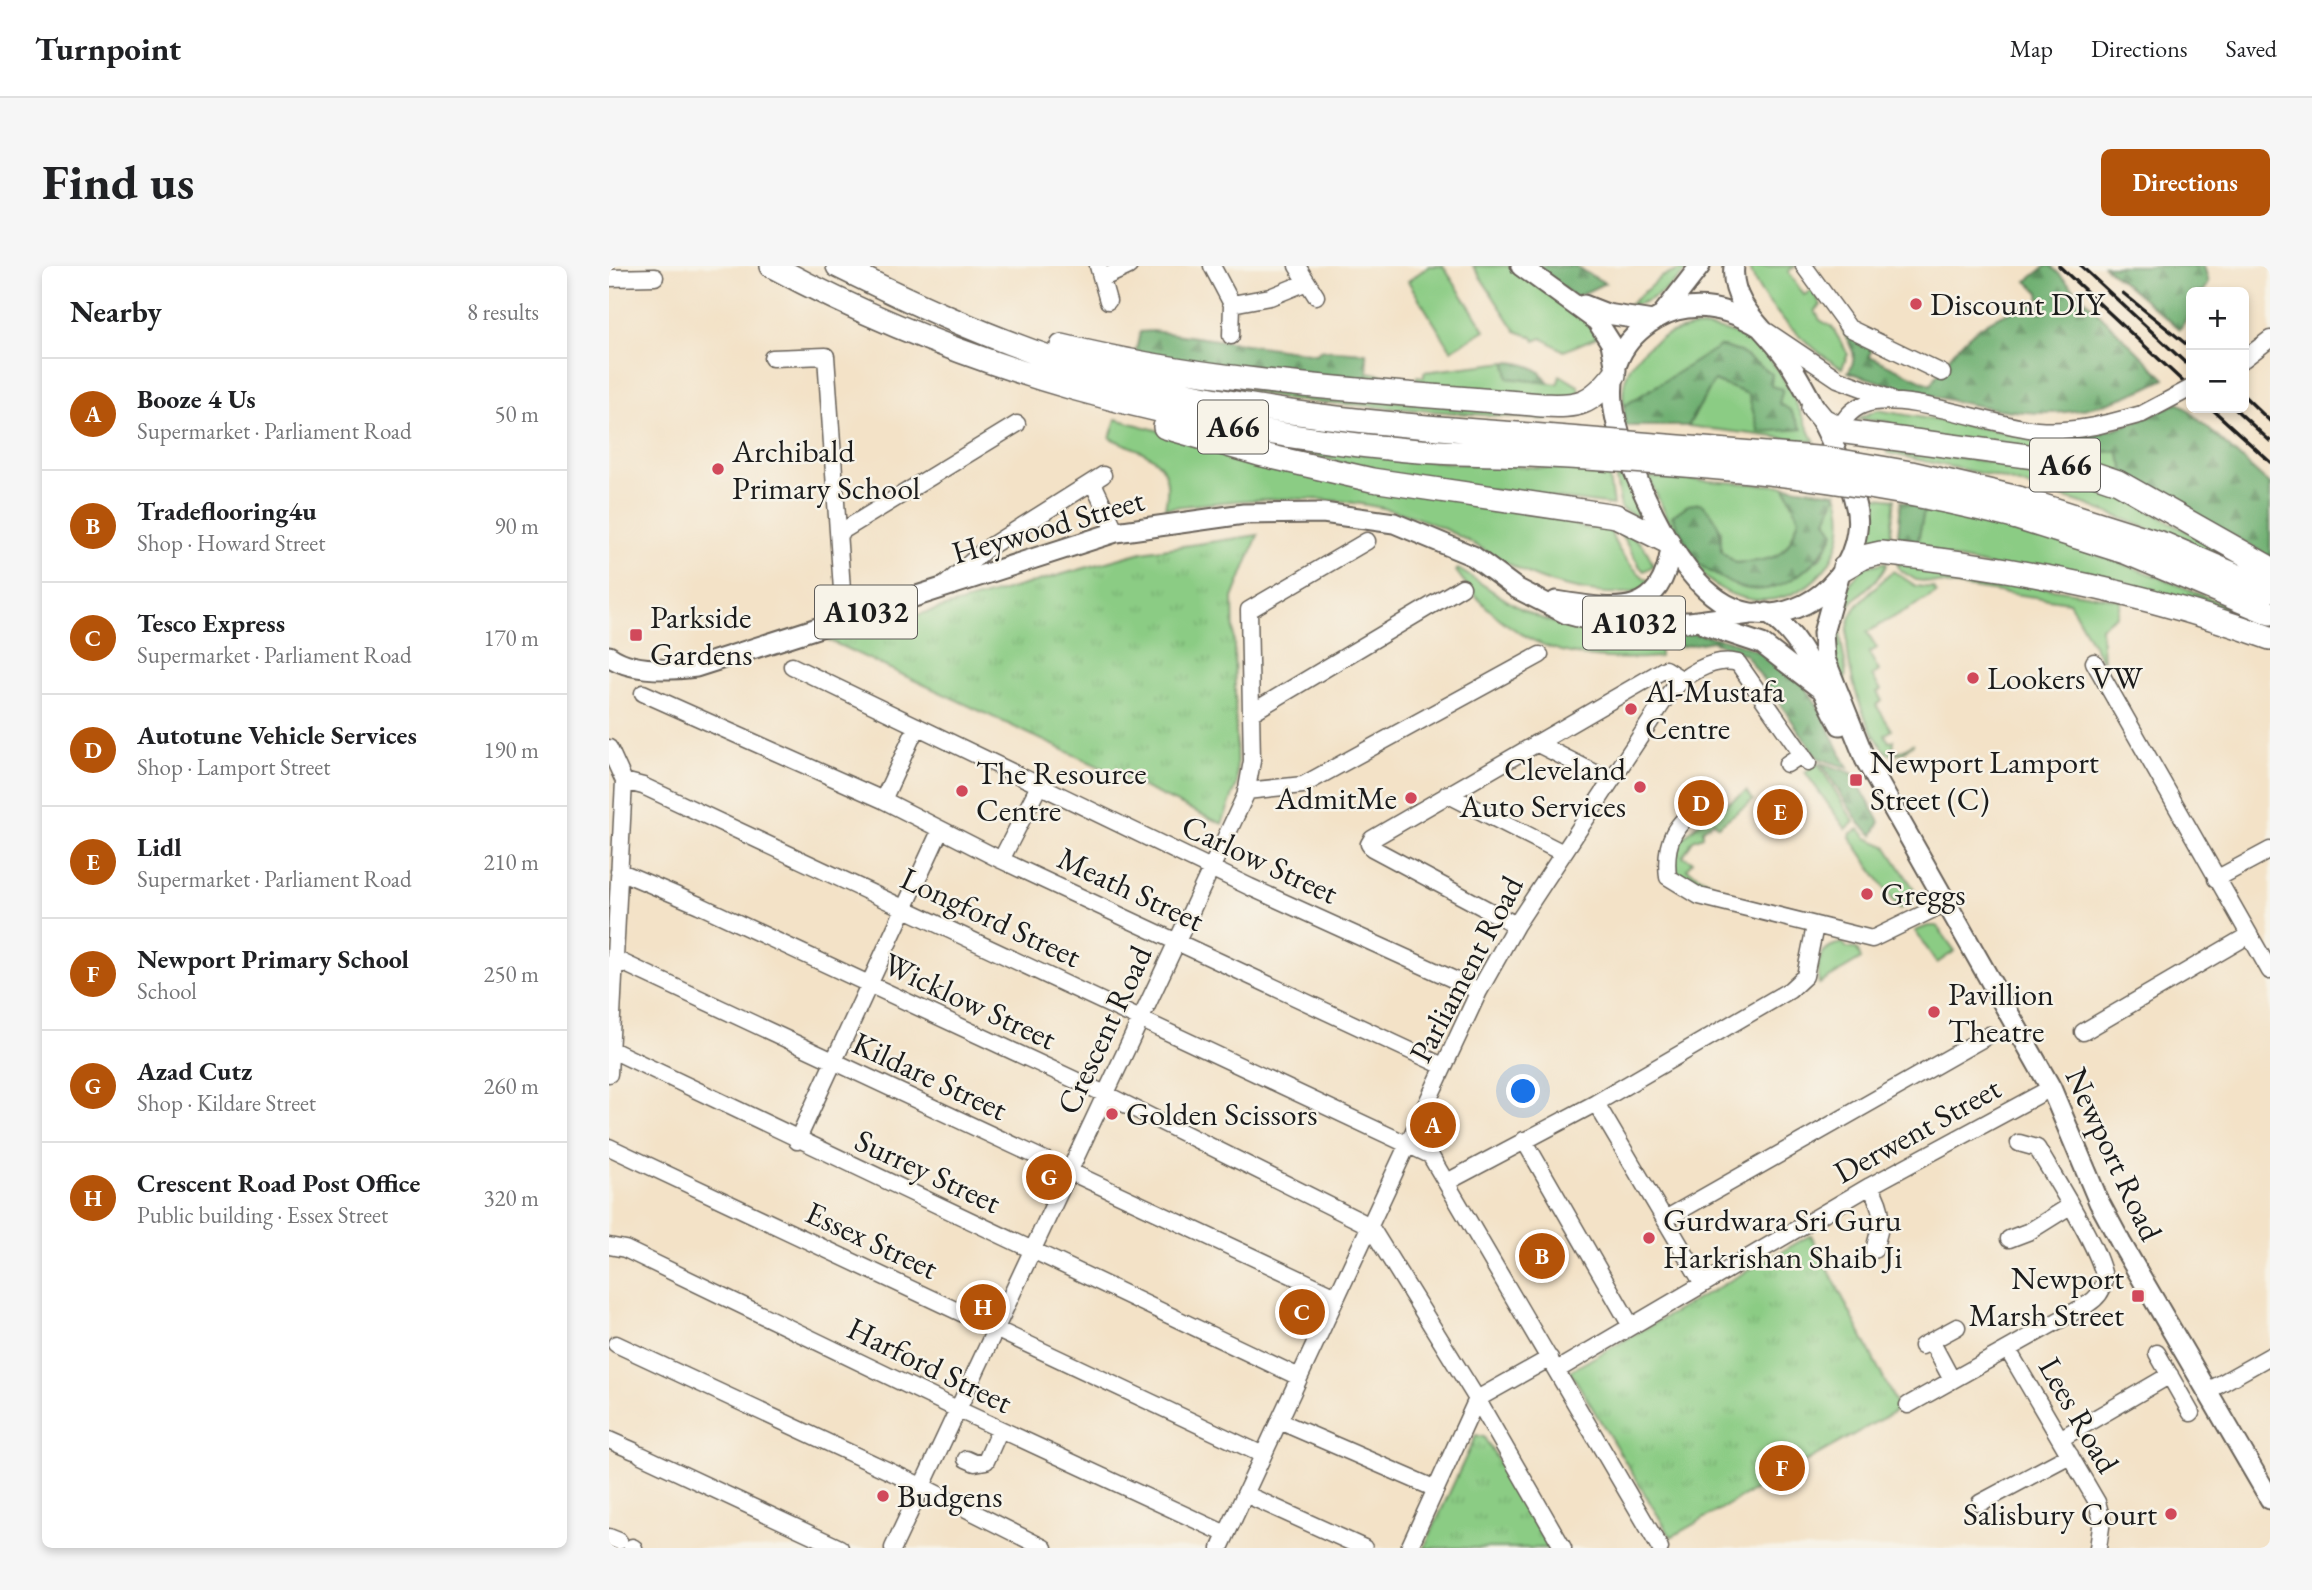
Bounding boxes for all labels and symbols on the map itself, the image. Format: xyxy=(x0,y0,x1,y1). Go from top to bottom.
place label: Discount DIY xyxy=(1930,283,2106,325)
marker: Discount DIY xyxy=(1908,296,1924,312)
road number: A66 xyxy=(1198,400,1268,454)
place label: Archibald Primary School xyxy=(731,430,921,509)
road number: A66 xyxy=(2030,438,2100,492)
marker: Archibald Primary School xyxy=(710,461,726,477)
street label: Heywood Street xyxy=(947,479,1149,573)
road number: A1032 xyxy=(815,586,917,638)
place label: Parkside Gardens xyxy=(650,596,753,675)
road number: A1032 xyxy=(1583,596,1685,650)
marker: Parkside Gardens xyxy=(628,627,644,643)
place label: Lookers VW xyxy=(1987,657,2143,699)
place label: Al-Mustafa Centre xyxy=(1644,670,1785,749)
marker: Lookers VW xyxy=(1965,670,1981,686)
marker: Al-Mustafa Centre xyxy=(1623,701,1639,717)
place label: Newport Lamport Street (C) xyxy=(1870,741,2099,820)
place label: Cleveland Auto Services xyxy=(1459,748,1627,827)
place label: The Resource Centre xyxy=(976,752,1147,831)
marker: Newport Lamport Street (C) xyxy=(1848,772,1864,788)
place label: AdmitMe xyxy=(1274,777,1397,819)
pin: D xyxy=(1678,777,1724,829)
marker: Cleveland Auto Services xyxy=(1632,779,1648,795)
marker: The Resource Centre xyxy=(954,783,970,799)
pin: E xyxy=(1757,786,1803,838)
marker: AdmitMe xyxy=(1403,790,1419,806)
street label: Carlow Street xyxy=(1175,805,1345,913)
street label: Meath Street xyxy=(1051,837,1211,941)
street label: Longford Street xyxy=(894,857,1088,977)
street label: Parliament Road xyxy=(1399,868,1533,1070)
place label: Greggs xyxy=(1881,873,1966,915)
marker: Greggs xyxy=(1859,886,1875,902)
street label: Crescent Road xyxy=(1047,938,1162,1121)
street label: Wicklow Street xyxy=(877,943,1063,1059)
place label: Pavillion Theatre xyxy=(1948,973,2054,1052)
marker: Pavillion Theatre xyxy=(1926,1004,1942,1020)
street label: Kildare Street xyxy=(846,1022,1014,1130)
street label: Newport Road xyxy=(2056,1061,2173,1248)
street label: Derwent Street xyxy=(1826,1067,2008,1193)
your location xyxy=(1506,1074,1540,1108)
place label: Golden Scissors xyxy=(1126,1093,1318,1135)
pin: A xyxy=(1410,1099,1456,1151)
marker: Golden Scissors xyxy=(1104,1106,1120,1122)
street label: Surrey Street xyxy=(848,1119,1008,1223)
pin: G xyxy=(1026,1151,1072,1203)
street label: Essex Street xyxy=(799,1191,945,1289)
place label: Gurdwara Sri Guru Harkrishan Shaib Ji xyxy=(1663,1199,1903,1278)
pin: B xyxy=(1519,1230,1565,1282)
marker: Gurdwara Sri Guru Harkrishan Shaib Ji xyxy=(1641,1230,1657,1246)
place label: Newport Marsh Street xyxy=(1969,1257,2124,1336)
pin: H xyxy=(960,1281,1006,1333)
pin: C xyxy=(1279,1286,1325,1338)
marker: Newport Marsh Street xyxy=(2130,1288,2146,1304)
street label: Harford Street xyxy=(841,1307,1019,1423)
street label: Lees Road xyxy=(2029,1349,2129,1481)
pin: F xyxy=(1759,1442,1805,1494)
place label: Budgens xyxy=(897,1475,1002,1517)
marker: Budgens xyxy=(875,1488,891,1504)
place label: Salisbury Court xyxy=(1963,1493,2157,1535)
marker: Salisbury Court xyxy=(2163,1506,2179,1522)

